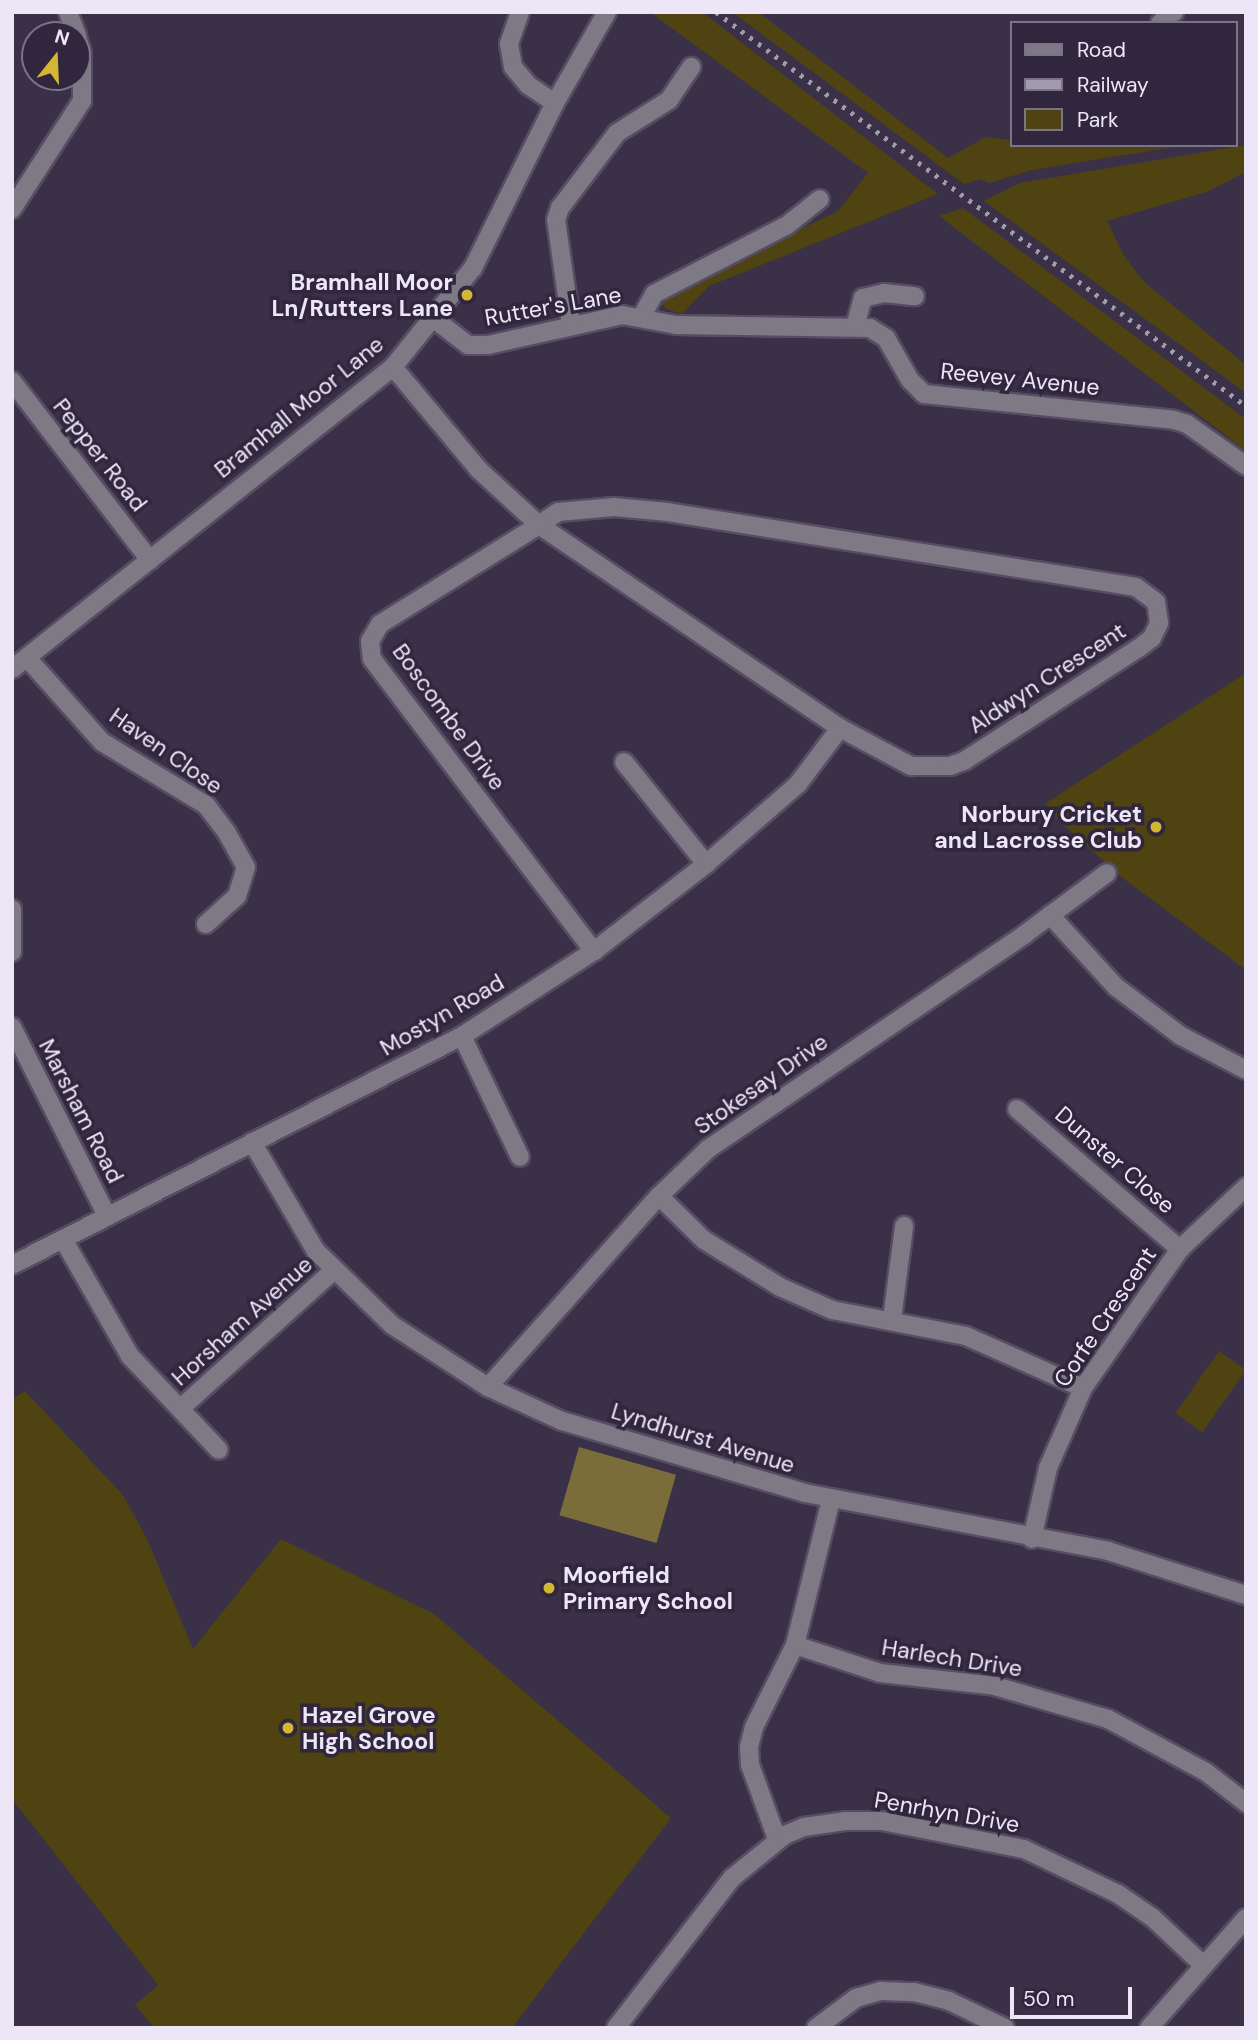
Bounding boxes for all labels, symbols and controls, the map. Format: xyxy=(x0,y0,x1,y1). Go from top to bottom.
north arrow xyxy=(21,21,91,91)
legend xyxy=(1010,21,1237,147)
text: N xyxy=(52,23,72,51)
text: Road xyxy=(1077,36,1126,64)
text: Railway xyxy=(1077,71,1149,99)
text: Park xyxy=(1077,106,1118,134)
place label: Bramhall Moor Ln/Rutters Lane xyxy=(272,268,453,322)
street label: Rutter's Lane xyxy=(482,280,624,332)
marker: Bramhall Moor Ln/Rutters Lane xyxy=(459,287,475,303)
street label: Bramhall Moor Lane xyxy=(209,330,389,484)
street label: Reevey Avenue xyxy=(939,357,1101,401)
street label: Pepper Road xyxy=(47,393,153,517)
street label: Aldwyn Crescent xyxy=(963,617,1131,739)
street label: Boscombe Drive xyxy=(387,638,511,796)
street label: Haven Close xyxy=(104,702,228,800)
place label: Norbury Cricket and Lacrosse Club xyxy=(934,800,1142,854)
marker: Norbury Cricket and Lacrosse Club xyxy=(1148,819,1164,835)
street label: Mostyn Road xyxy=(375,968,509,1062)
street label: Stokesay Drive xyxy=(689,1028,833,1140)
street label: Marsham Road xyxy=(33,1034,129,1188)
street label: Dunster Close xyxy=(1050,1101,1180,1219)
street label: Corfe Crescent xyxy=(1048,1242,1162,1392)
street label: Horsham Avenue xyxy=(166,1251,318,1391)
street label: Lyndhurst Avenue xyxy=(608,1397,798,1479)
place label: Moorfield Primary School xyxy=(563,1561,733,1615)
marker: Moorfield Primary School xyxy=(541,1580,557,1596)
street label: Harlech Drive xyxy=(880,1633,1024,1683)
place label: Hazel Grove High School xyxy=(302,1701,435,1755)
marker: Hazel Grove High School xyxy=(280,1720,296,1736)
street label: Penrhyn Drive xyxy=(872,1786,1022,1838)
scale bar xyxy=(1013,1974,1136,2018)
text: 50 m xyxy=(1023,1985,1074,2013)

